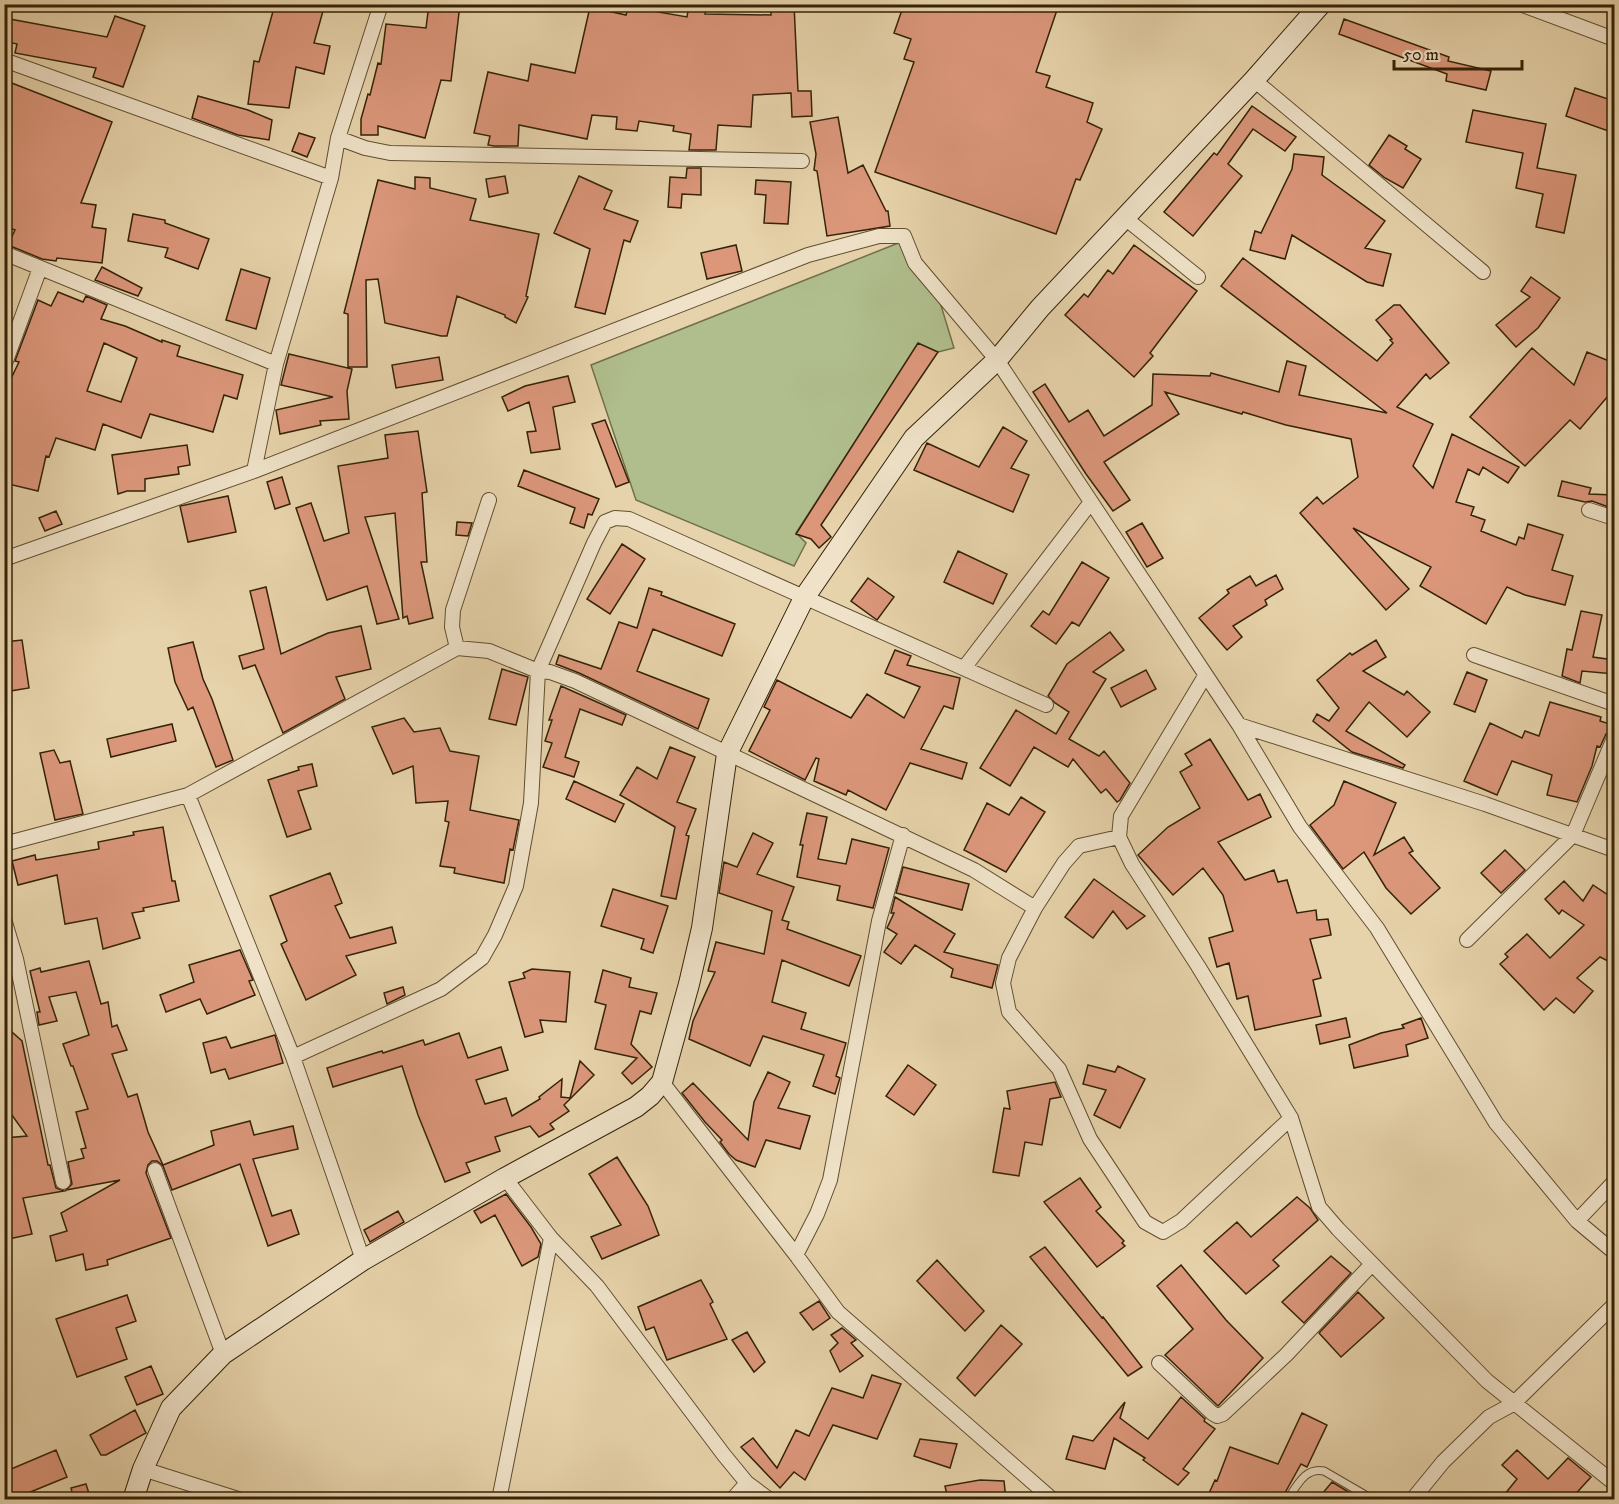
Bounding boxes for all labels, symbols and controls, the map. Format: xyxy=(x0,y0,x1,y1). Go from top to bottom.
scale bar xyxy=(1394,33,1522,71)
text: 50 m xyxy=(1403,44,1439,66)

